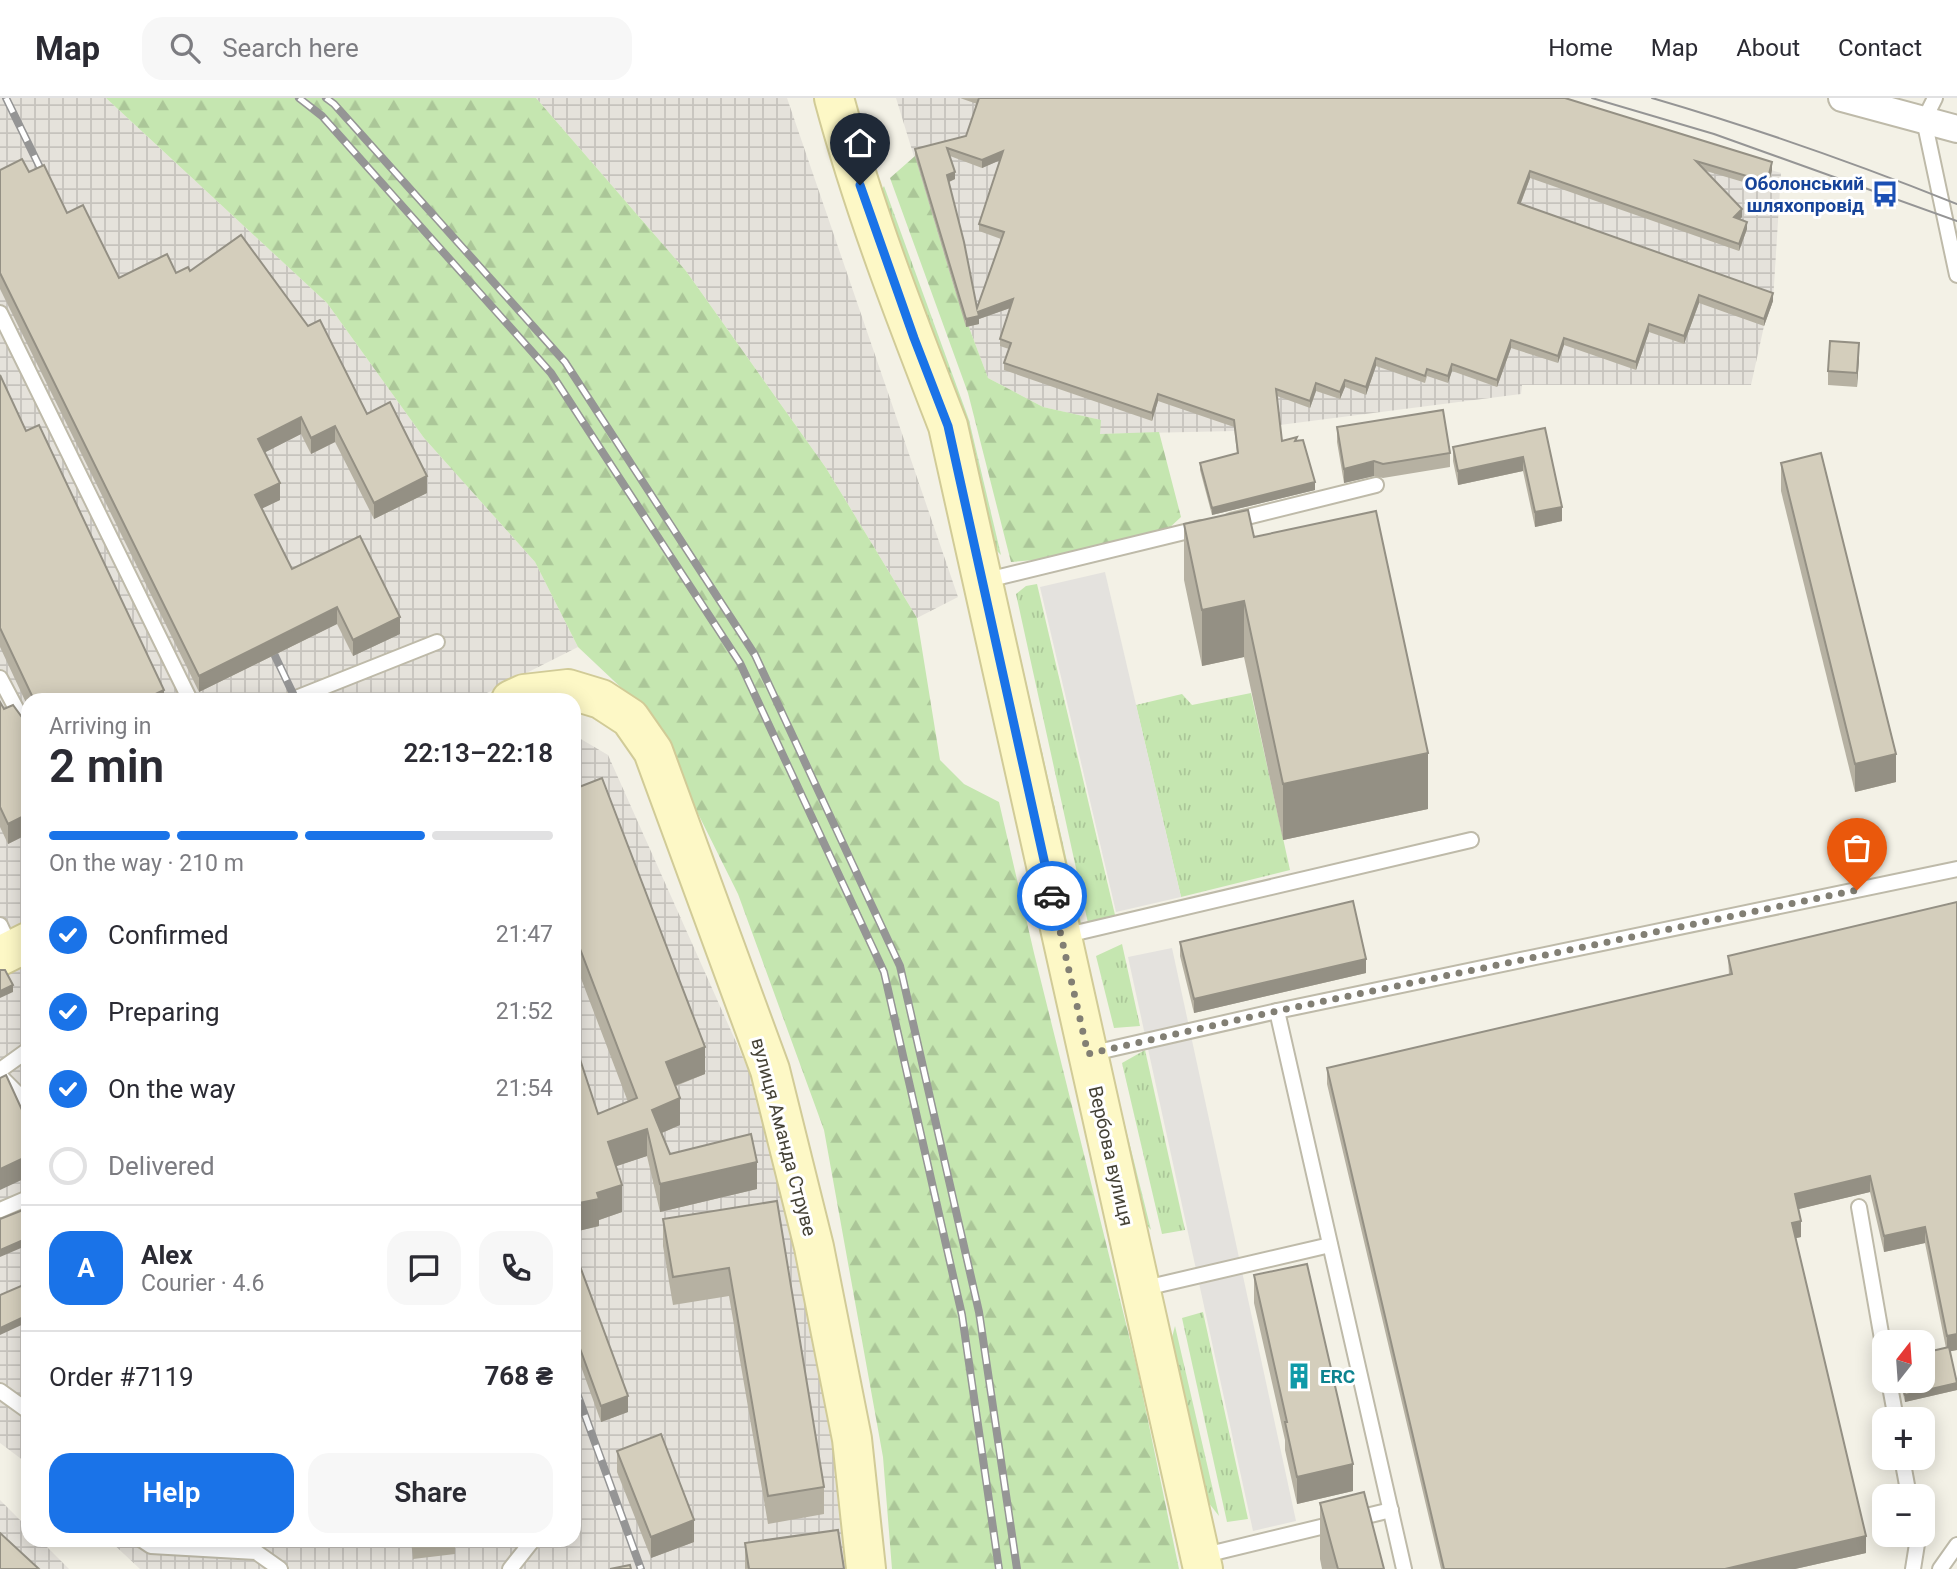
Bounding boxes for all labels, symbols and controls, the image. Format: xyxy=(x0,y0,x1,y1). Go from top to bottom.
search box xyxy=(142,17,632,80)
text: Map xyxy=(35,29,100,68)
icon: search xyxy=(166,29,204,67)
text: Search here xyxy=(222,33,359,63)
text: Home xyxy=(1548,34,1613,62)
text: Map xyxy=(1651,34,1698,62)
text: About xyxy=(1736,34,1800,62)
text: Contact xyxy=(1838,34,1922,62)
pin xyxy=(830,113,890,185)
icon: home xyxy=(841,124,879,162)
place label: Оболонський шляхопровід xyxy=(1745,172,1864,217)
bus stop icon: Оболонський шляхопровід xyxy=(1870,179,1900,209)
text: Arriving in xyxy=(49,713,152,740)
text: 22:13–22:18 xyxy=(403,738,553,768)
text: 2 min xyxy=(49,739,164,793)
pin xyxy=(1827,818,1887,890)
icon: bag xyxy=(1838,829,1876,867)
text: On the way · 210 m xyxy=(49,850,244,877)
courier xyxy=(1017,861,1087,931)
icon: car xyxy=(1033,877,1071,915)
icon: check xyxy=(49,916,87,954)
text: Confirmed xyxy=(108,920,229,950)
text: 21:47 xyxy=(496,921,553,948)
icon: check xyxy=(49,993,87,1031)
text: Preparing xyxy=(108,997,220,1027)
text: 21:52 xyxy=(496,998,553,1025)
street label: вулиця Аманда Струве xyxy=(746,1035,822,1239)
icon: check xyxy=(49,1070,87,1108)
text: On the way xyxy=(108,1074,236,1104)
text: 21:54 xyxy=(496,1075,553,1102)
street label: Вербова вулиця xyxy=(1084,1084,1138,1228)
text: Delivered xyxy=(108,1151,215,1181)
button: chat xyxy=(387,1231,461,1305)
button: phone xyxy=(479,1231,553,1305)
text: Alex xyxy=(141,1240,193,1270)
text: A xyxy=(77,1253,95,1283)
text: Courier · 4.6 xyxy=(141,1270,264,1297)
north arrow xyxy=(1872,1330,1936,1393)
map controls xyxy=(1872,1330,1935,1547)
text: 768 ₴ xyxy=(484,1361,553,1391)
building icon: ERC xyxy=(1284,1361,1314,1391)
text: Order #7119 xyxy=(49,1362,194,1392)
place label: ERC xyxy=(1320,1365,1355,1388)
button: + xyxy=(1872,1407,1935,1470)
button: Help xyxy=(49,1453,294,1533)
button: Share xyxy=(308,1453,553,1533)
button: − xyxy=(1872,1484,1935,1547)

